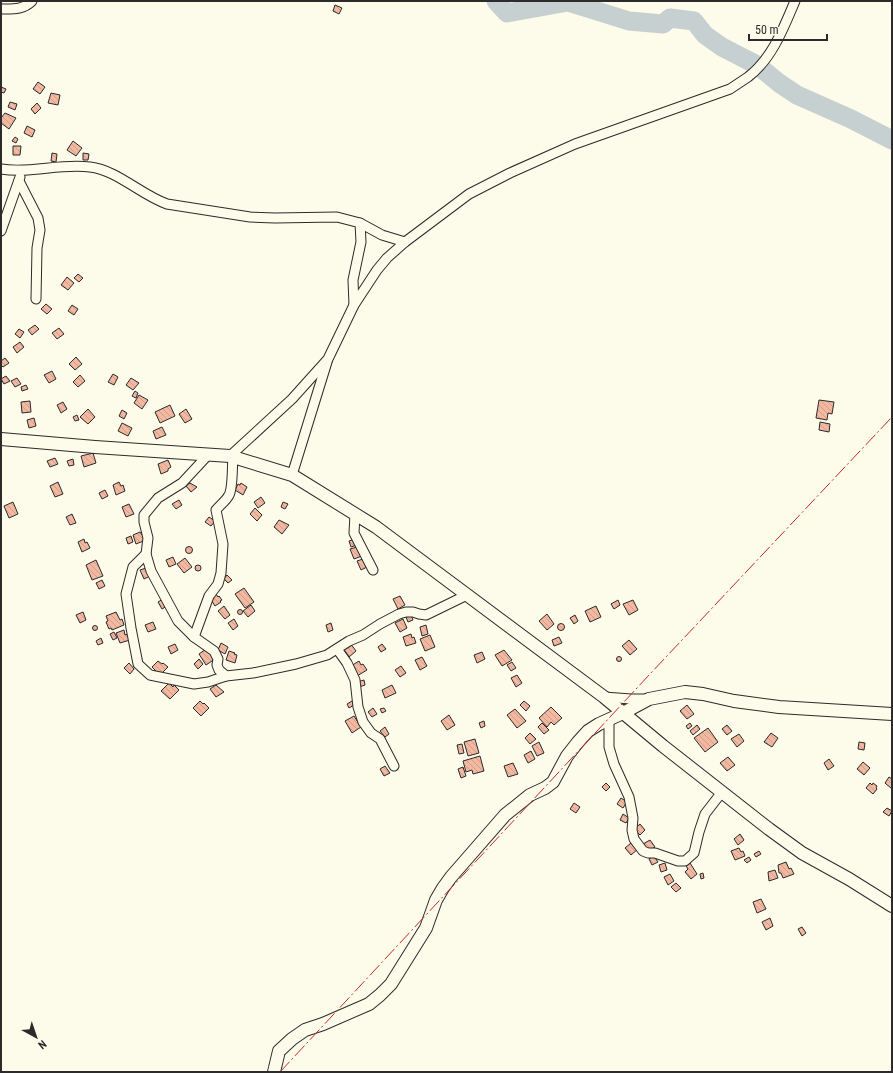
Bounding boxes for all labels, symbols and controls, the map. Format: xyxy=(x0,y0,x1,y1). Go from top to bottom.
scale bar xyxy=(749,16,827,42)
text: 50 m xyxy=(755,23,779,37)
north arrow xyxy=(16,1017,56,1057)
text: N xyxy=(35,1037,49,1052)

